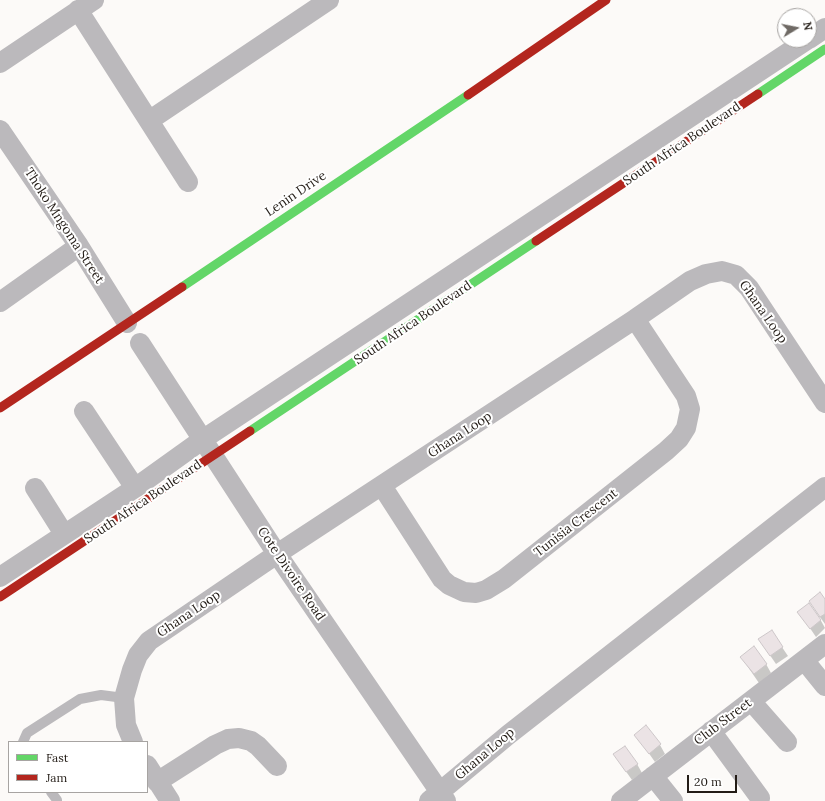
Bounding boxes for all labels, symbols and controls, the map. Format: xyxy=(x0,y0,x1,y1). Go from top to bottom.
north arrow xyxy=(777,8,817,48)
text: N xyxy=(800,21,815,31)
street label: South Africa Boulevard xyxy=(620,99,744,189)
street label: Thoko Mngoma Street xyxy=(21,165,107,287)
street label: Lenin Drive xyxy=(263,168,329,220)
street label: South Africa Boulevard xyxy=(351,278,475,368)
street label: Ghana Loop xyxy=(736,278,790,346)
street label: Ghana Loop xyxy=(425,409,495,461)
street label: South Africa Boulevard xyxy=(81,457,205,547)
street label: Tunisia Crescent xyxy=(531,486,621,560)
street label: Cote Divoire Road xyxy=(254,524,328,624)
street label: Ghana Loop xyxy=(154,587,224,641)
street label: Club Street xyxy=(691,695,755,749)
street label: Ghana Loop xyxy=(452,725,518,783)
legend xyxy=(8,741,148,793)
text: Fast xyxy=(46,750,69,765)
scale bar xyxy=(689,767,739,793)
text: Jam xyxy=(46,770,67,785)
text: 20 m xyxy=(694,774,722,789)

